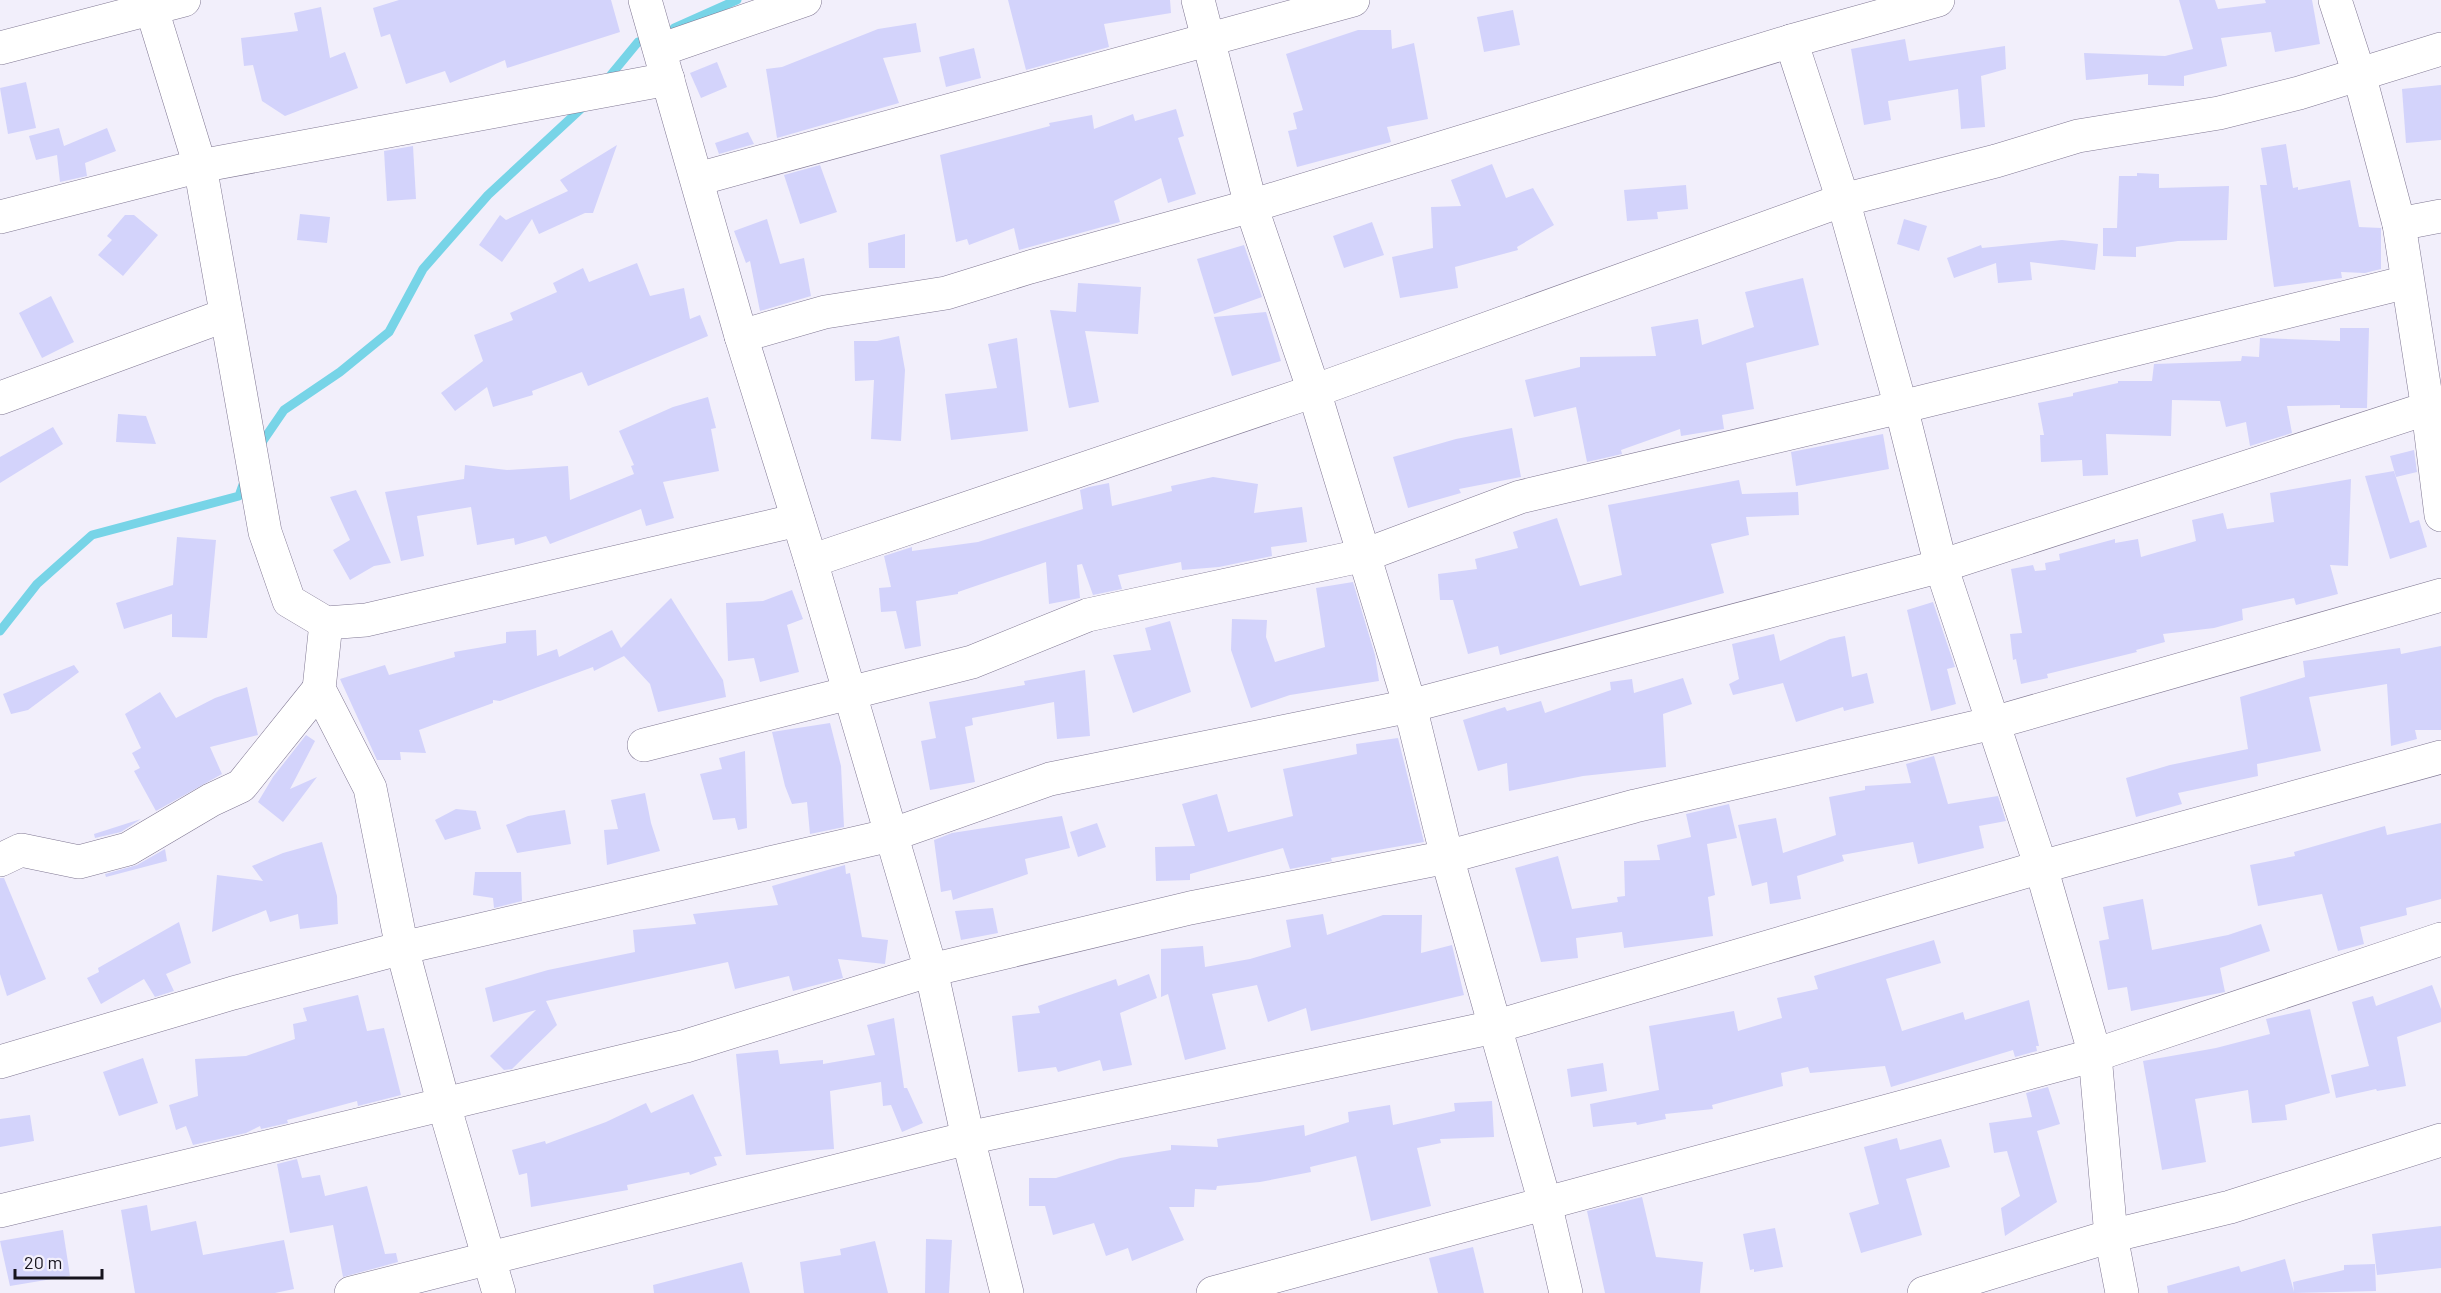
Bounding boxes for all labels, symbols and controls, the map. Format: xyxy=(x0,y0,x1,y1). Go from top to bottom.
scale bar xyxy=(15,1242,102,1280)
text: 20 m xyxy=(24,1251,62,1273)

